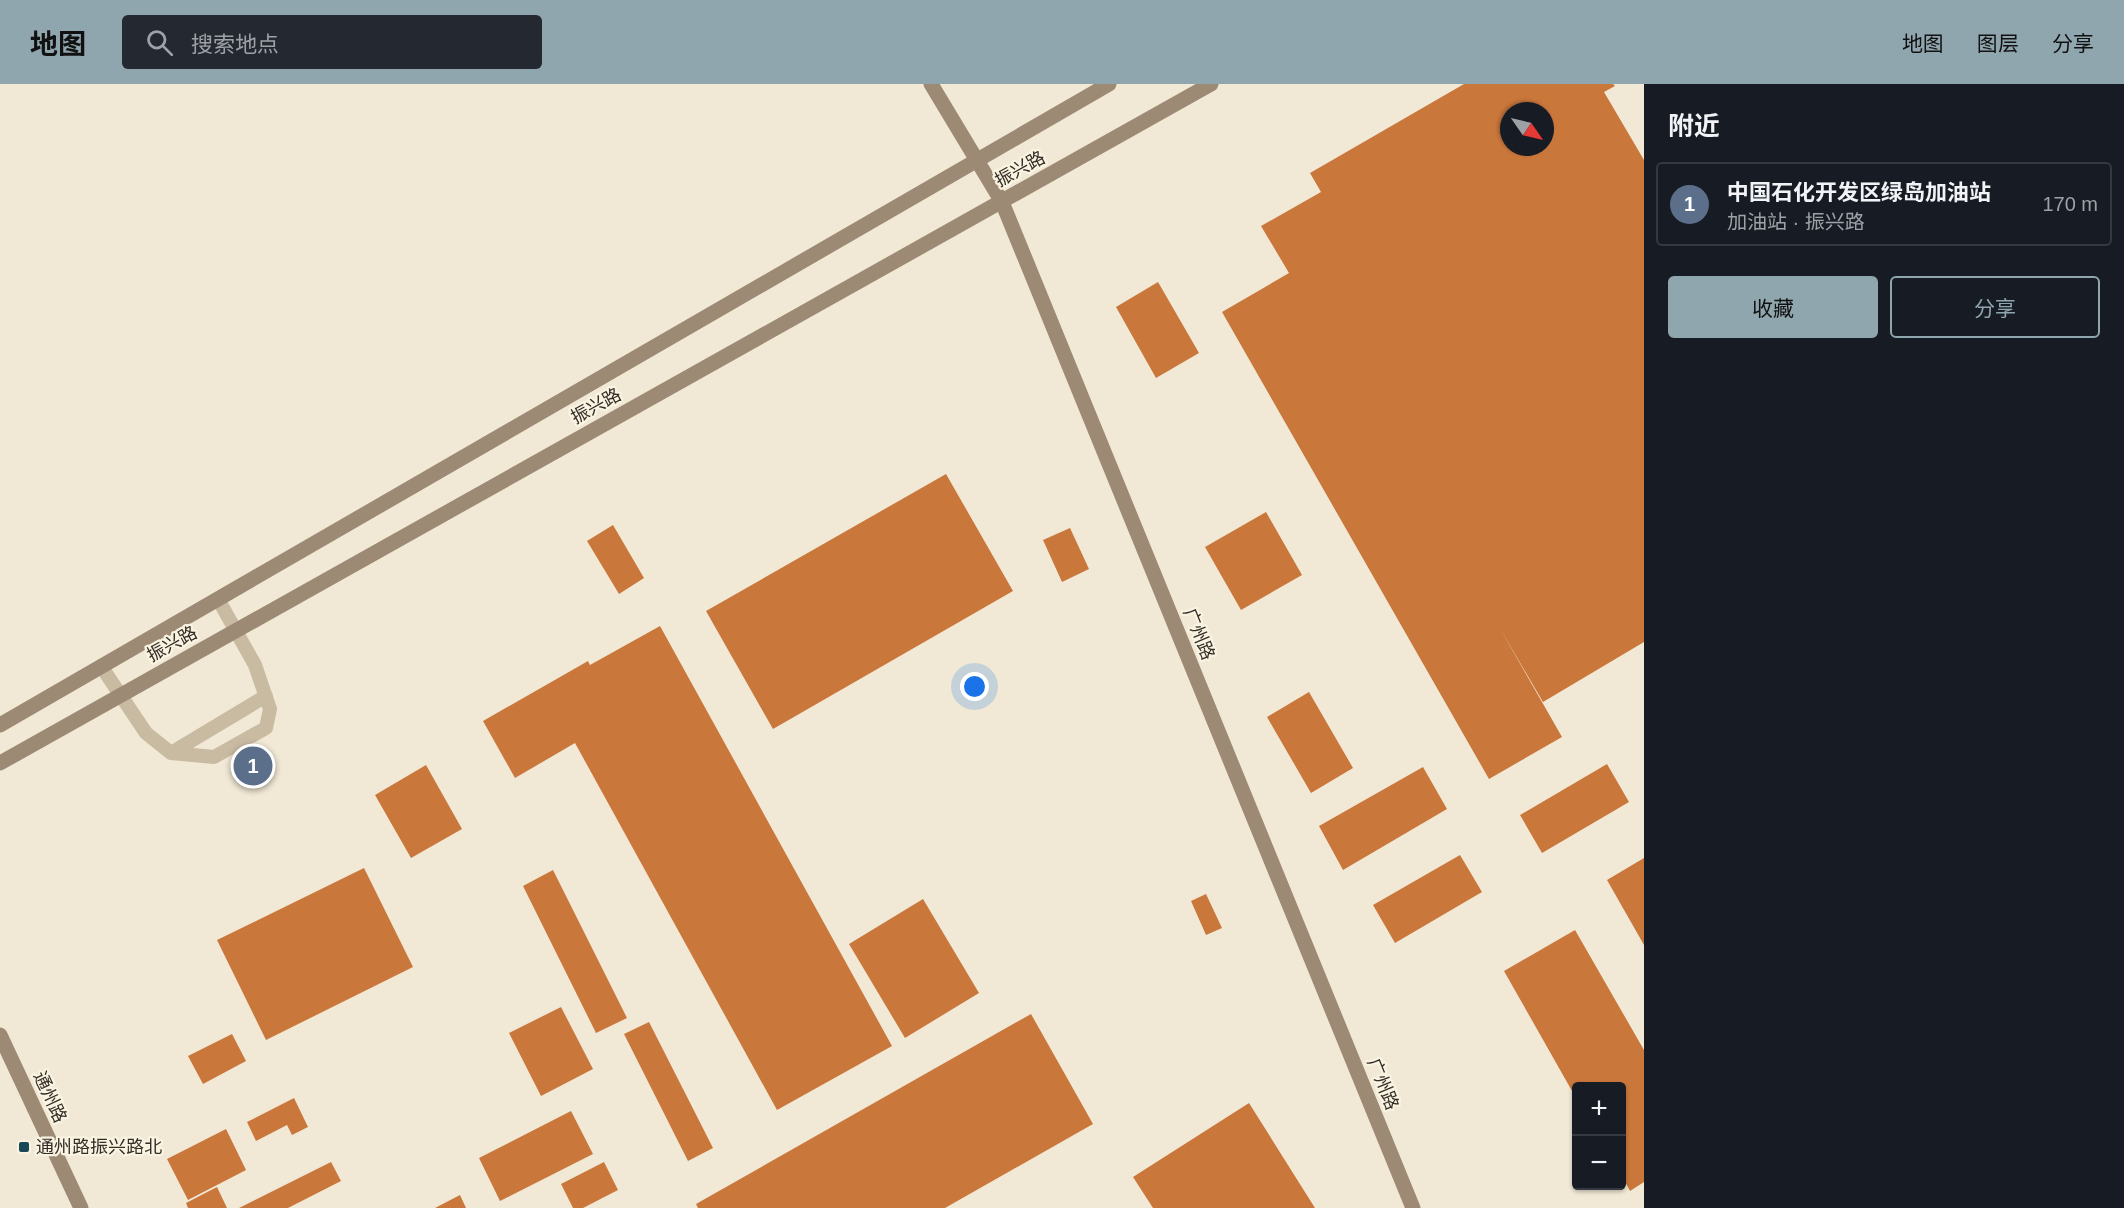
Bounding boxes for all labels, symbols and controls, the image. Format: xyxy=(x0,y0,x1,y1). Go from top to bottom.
search box xyxy=(122,15,542,69)
icon: search xyxy=(143,26,176,59)
text: 地图 xyxy=(30,29,86,60)
text: 搜索地点 xyxy=(191,32,279,57)
text: 地图 xyxy=(1902,32,1944,55)
text: 图层 xyxy=(1977,32,2019,55)
text: 分享 xyxy=(2052,32,2094,55)
north arrow xyxy=(1500,102,1554,156)
text: 附近 xyxy=(1668,111,1720,141)
street label: 振兴路 xyxy=(992,147,1048,191)
text: 中国石化开发区绿岛加油站 xyxy=(1727,180,1991,205)
text: 1 xyxy=(1684,193,1695,215)
text: 170 m xyxy=(2042,193,2098,215)
text: 加油站 · 振兴路 xyxy=(1727,211,1865,233)
button: 收藏 xyxy=(1668,276,1878,338)
button: 分享 xyxy=(1890,276,2100,338)
street label: 振兴路 xyxy=(568,384,624,428)
street label: 广州路 xyxy=(1180,605,1218,663)
street label: 振兴路 xyxy=(144,622,200,666)
your location xyxy=(960,672,989,701)
pin: 1 xyxy=(234,744,272,788)
street label: 广州路 xyxy=(1364,1055,1402,1113)
street label: 通州路 xyxy=(30,1068,70,1126)
map controls xyxy=(1572,1082,1626,1190)
button: + xyxy=(1572,1082,1626,1136)
button: − xyxy=(1572,1136,1626,1190)
place label: 通州路振兴路北 xyxy=(36,1137,162,1157)
marker: 通州路振兴路北 xyxy=(17,1140,31,1154)

